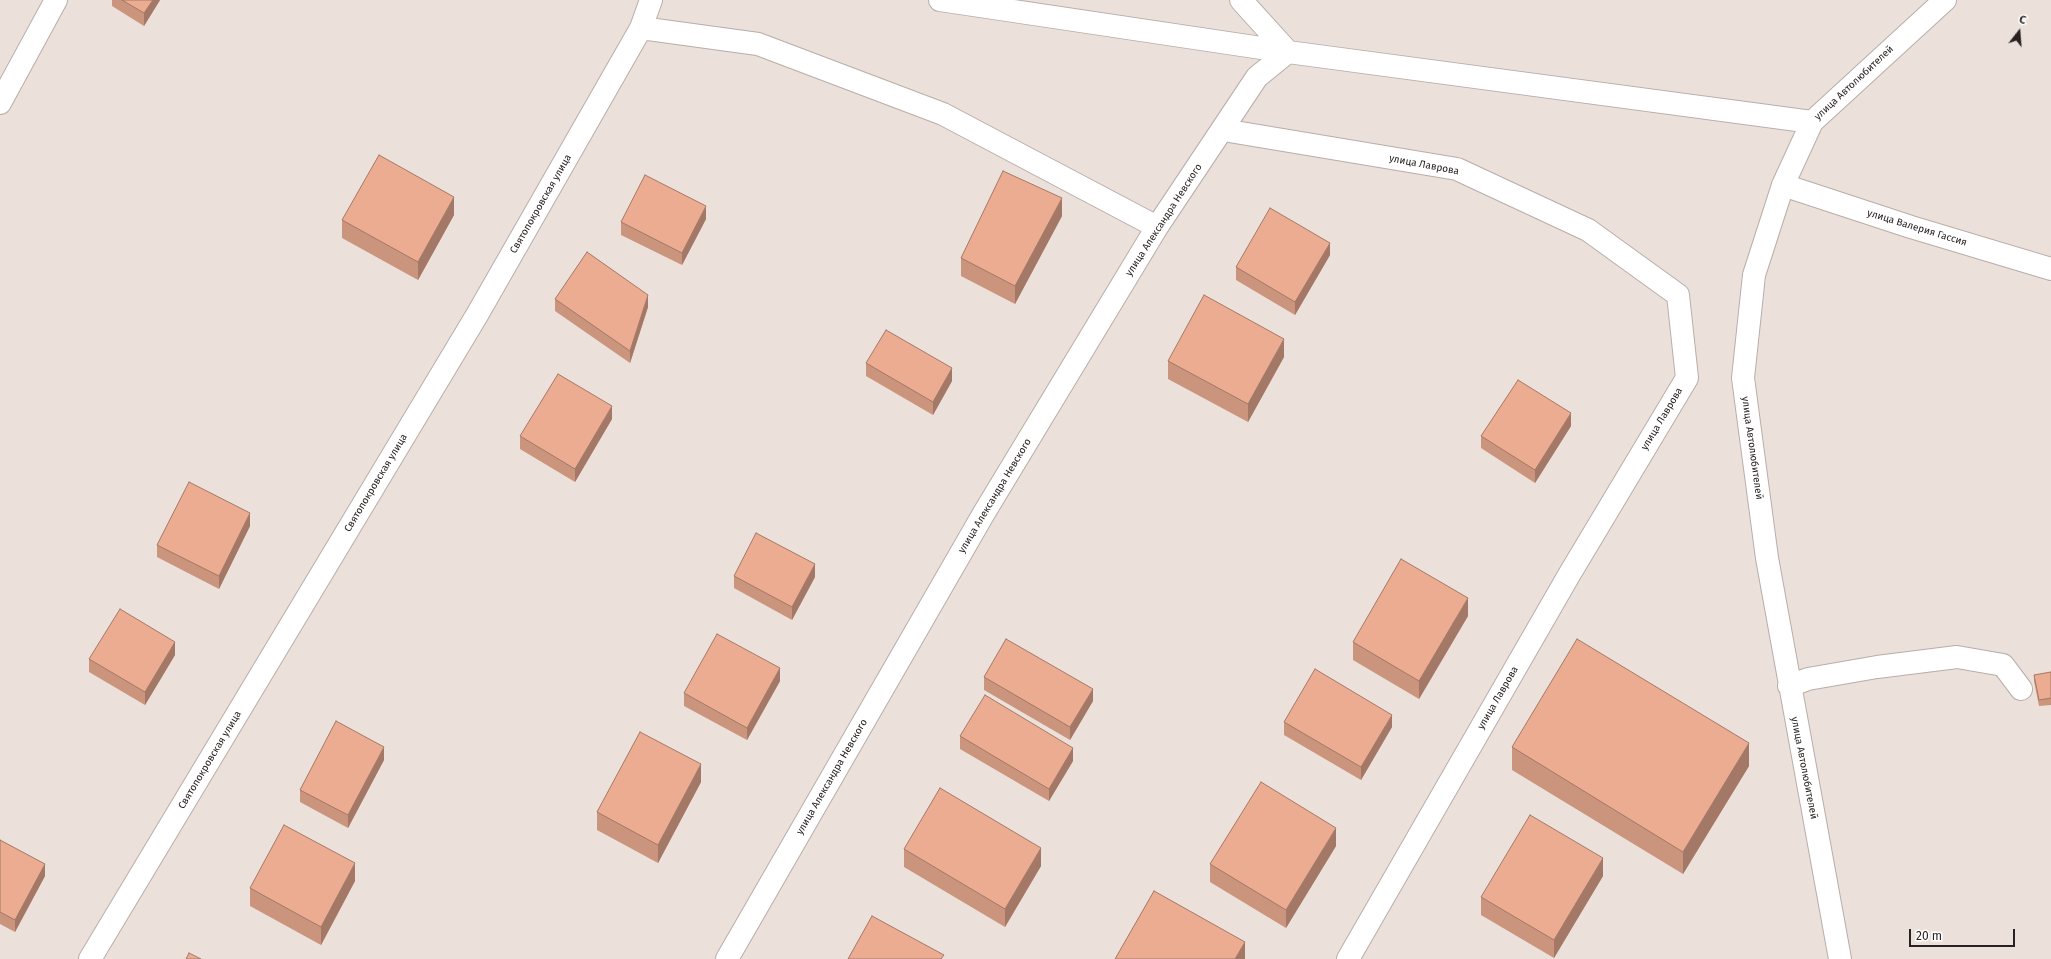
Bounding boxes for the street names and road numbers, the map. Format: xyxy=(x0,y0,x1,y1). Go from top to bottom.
street label: улица Автолюбителей xyxy=(1812,43,1896,123)
street label: Святопокровская улица xyxy=(508,152,574,256)
street label: улица Лаврова xyxy=(1388,152,1460,178)
street label: улица Александра Невского xyxy=(1123,162,1205,278)
street label: улица Валерия Гассия xyxy=(1866,207,1968,249)
street label: улица Лаврова xyxy=(1639,386,1685,452)
street label: улица Автолюбителей xyxy=(1739,396,1765,500)
street label: Святопокровская улица xyxy=(342,432,410,534)
street label: улица Александра Невского xyxy=(956,437,1034,555)
street label: улица Лаврова xyxy=(1475,664,1521,732)
street label: Святопокровская улица xyxy=(176,709,244,811)
street label: улица Автолюбителей xyxy=(1788,716,1820,820)
street label: улица Александра Невского xyxy=(794,717,870,837)

